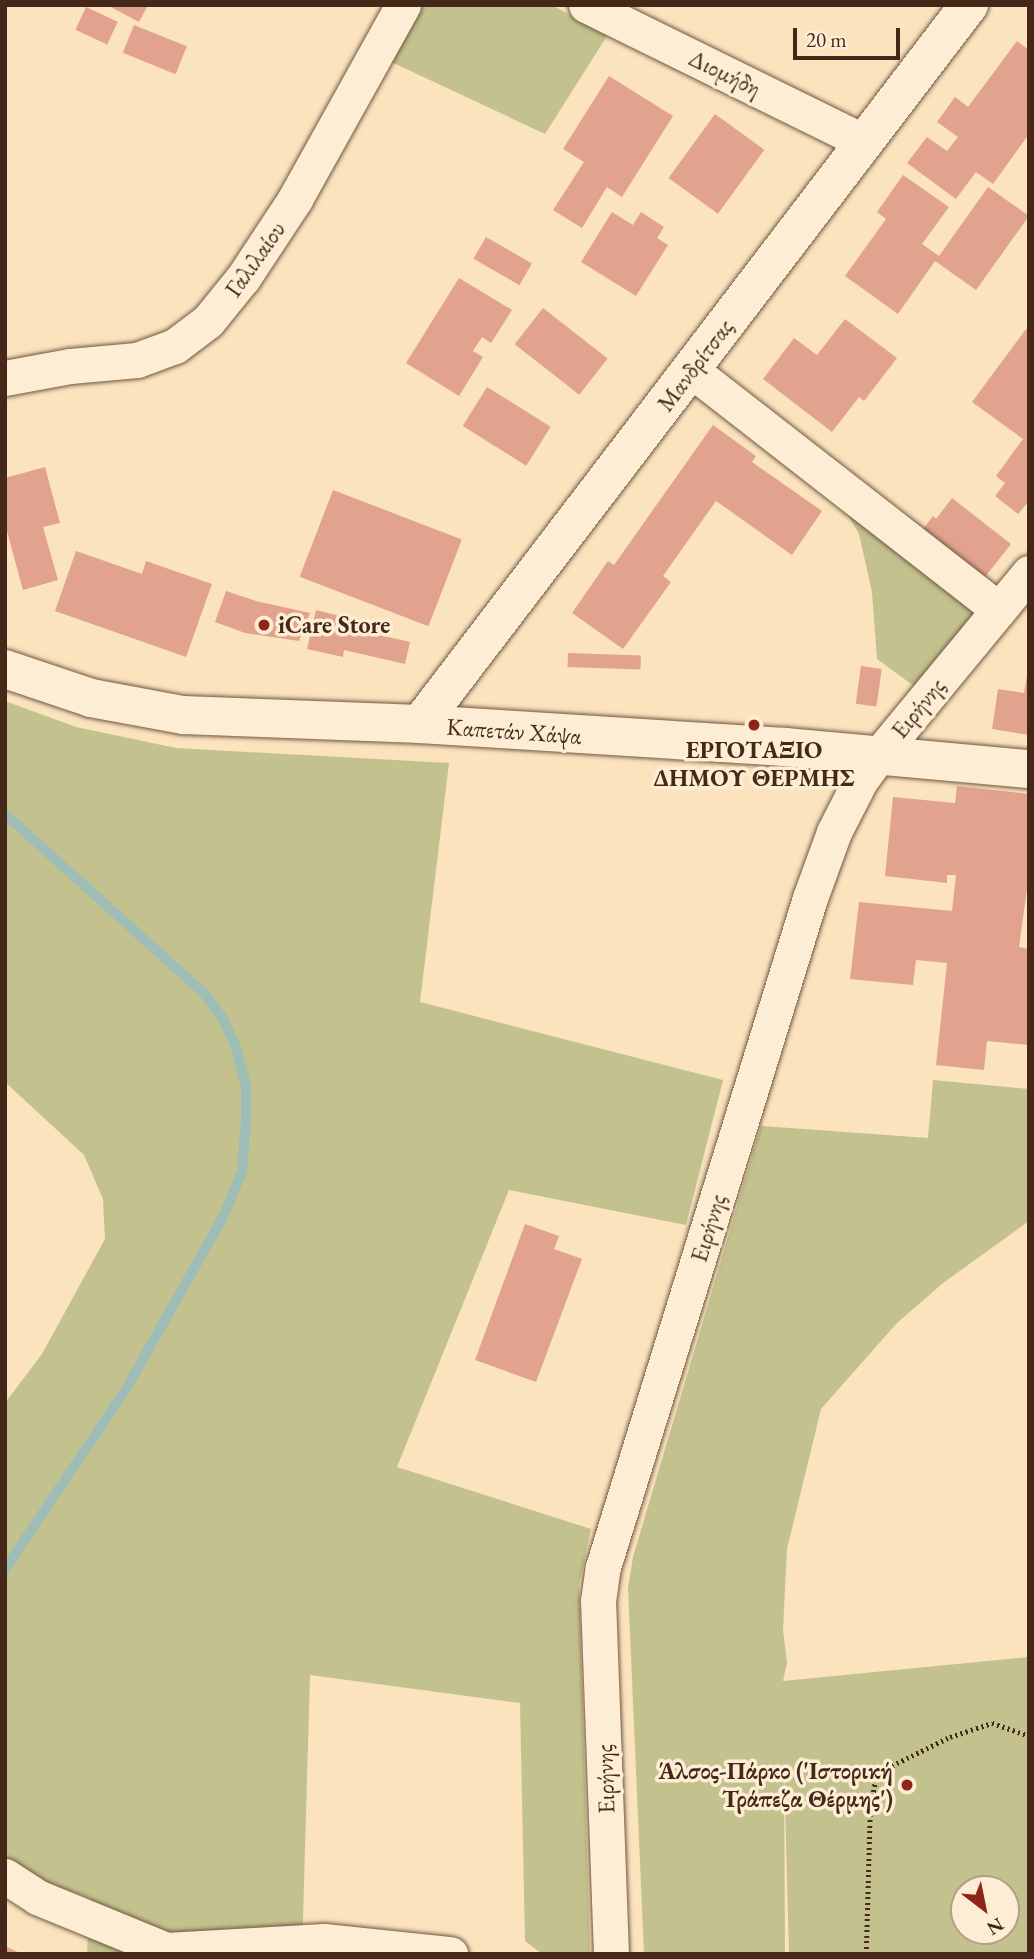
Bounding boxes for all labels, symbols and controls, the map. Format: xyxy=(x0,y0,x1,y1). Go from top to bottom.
scale bar xyxy=(796,14,903,58)
text: 20 m xyxy=(806,26,847,53)
street label: Διομήδη xyxy=(684,43,766,103)
street label: Γαλιλαίου xyxy=(219,216,291,302)
street label: Μανδρίτσας xyxy=(651,313,739,417)
place label: iCare Store xyxy=(278,611,390,639)
marker: iCare Store xyxy=(256,617,272,633)
street label: Ειρήνης xyxy=(885,672,951,744)
street label: Καπετάν Χάψα xyxy=(446,712,582,750)
marker: ΕΡΓΟΤΑΞΙΟ ΔΗΜΟΥ ΘΕΡΜΗΣ xyxy=(746,717,762,733)
place label: ΕΡΓΟΤΑΞΙΟ ΔΗΜΟΥ ΘΕΡΜΗΣ xyxy=(653,736,855,792)
street label: Ειρήνης xyxy=(684,1191,732,1265)
street label: Ειρήνης xyxy=(589,1744,621,1814)
place label: Άλσος-Πάρκο ('Ιστορική Τράπεζα Θέρμης') xyxy=(658,1757,893,1813)
marker: Άλσος-Πάρκο ('Ιστορική Τράπεζα Θέρμης') xyxy=(899,1777,915,1793)
north arrow xyxy=(950,1875,1020,1945)
text: N xyxy=(982,1912,1008,1941)

